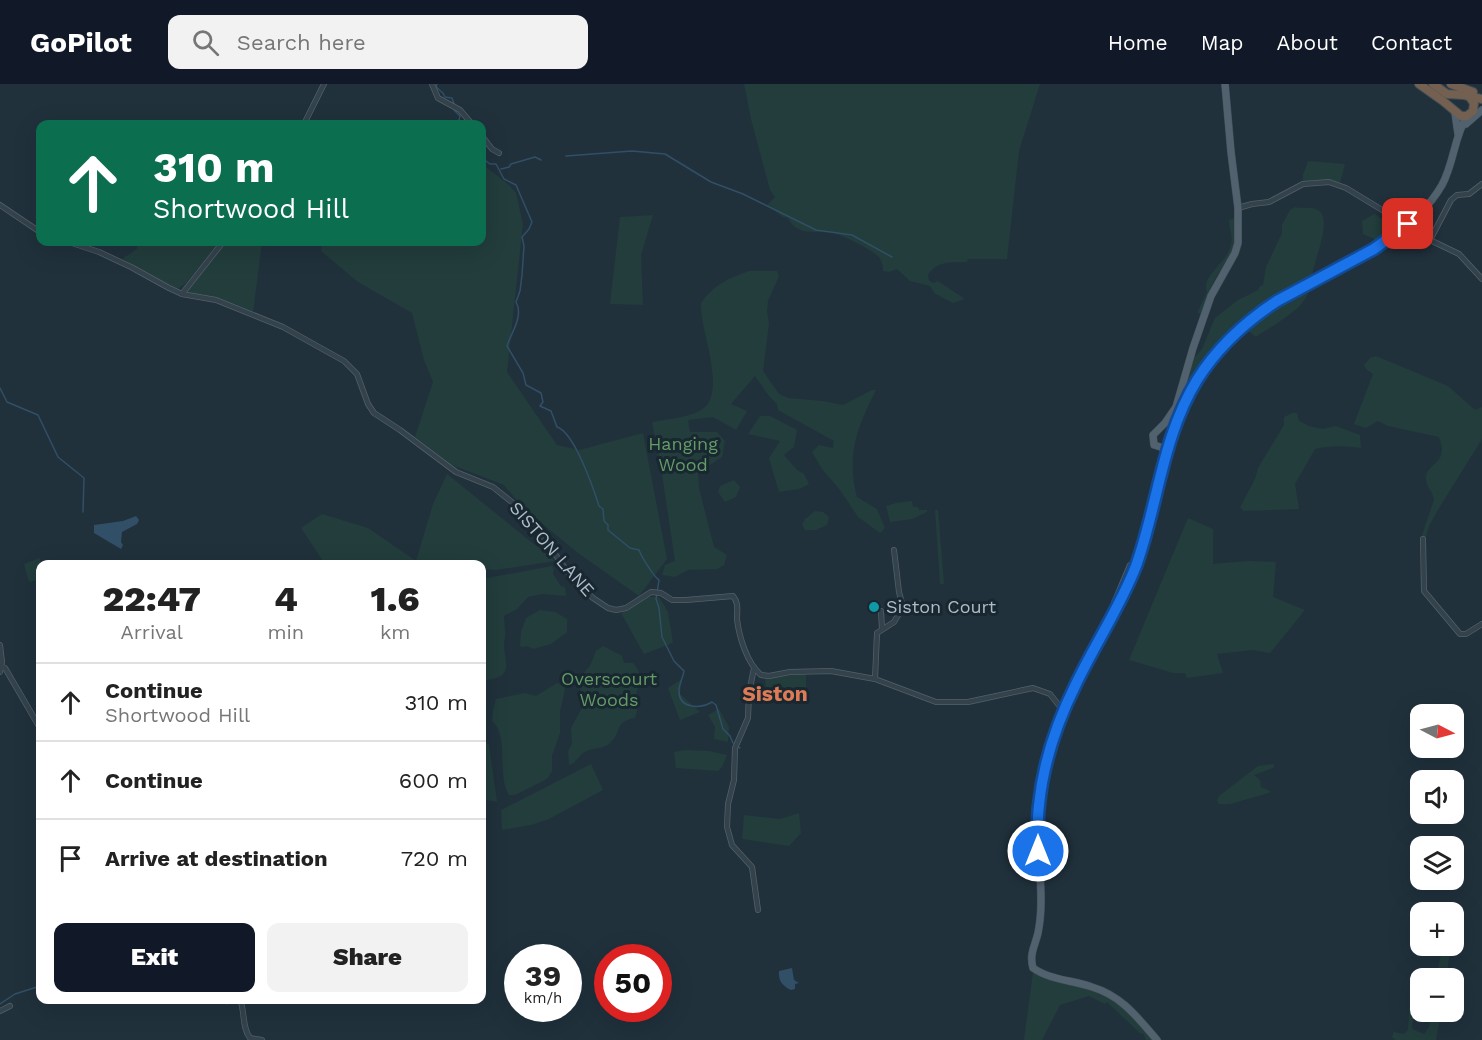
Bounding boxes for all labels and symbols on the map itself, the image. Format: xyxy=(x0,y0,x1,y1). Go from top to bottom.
pin xyxy=(1382,198,1433,249)
park label: Hanging Wood xyxy=(648,433,718,475)
street label: SISTON LANE xyxy=(506,497,599,600)
place label: Siston Court xyxy=(886,596,996,617)
marker: Siston Court xyxy=(867,600,881,614)
park label: Overscourt Woods xyxy=(561,668,657,710)
district label: Siston xyxy=(742,681,808,706)
north arrow xyxy=(1410,704,1464,758)
position arrow xyxy=(1006,819,1070,883)
speed limit sign: 50 xyxy=(594,944,672,1022)

